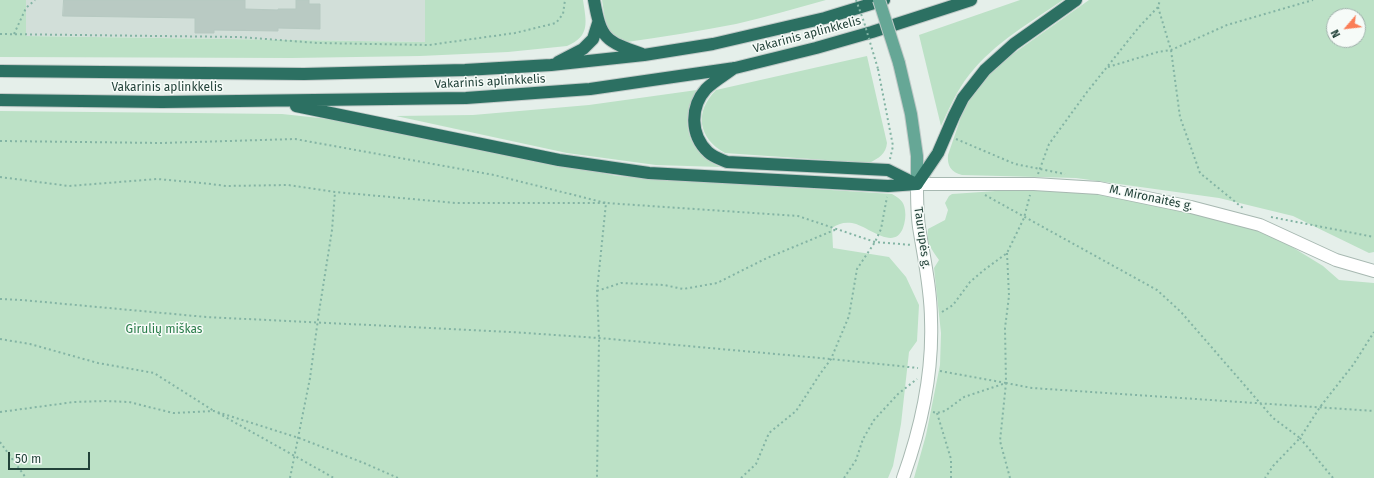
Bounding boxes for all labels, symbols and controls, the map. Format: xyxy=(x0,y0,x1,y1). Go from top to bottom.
north arrow xyxy=(1326,8,1366,48)
street label: Vakarinis aplinkkelis xyxy=(751,14,863,56)
text: N xyxy=(1328,27,1343,40)
street label: Vakarinis aplinkkelis xyxy=(434,72,546,92)
street label: Vakarinis aplinkkelis xyxy=(111,81,223,95)
street label: M. Mironaitės g. xyxy=(1108,182,1194,214)
street label: Taurupės g. xyxy=(911,206,933,270)
park label: Girulių miškas xyxy=(126,323,202,337)
scale bar xyxy=(10,444,92,470)
text: 50 m xyxy=(15,452,41,466)

